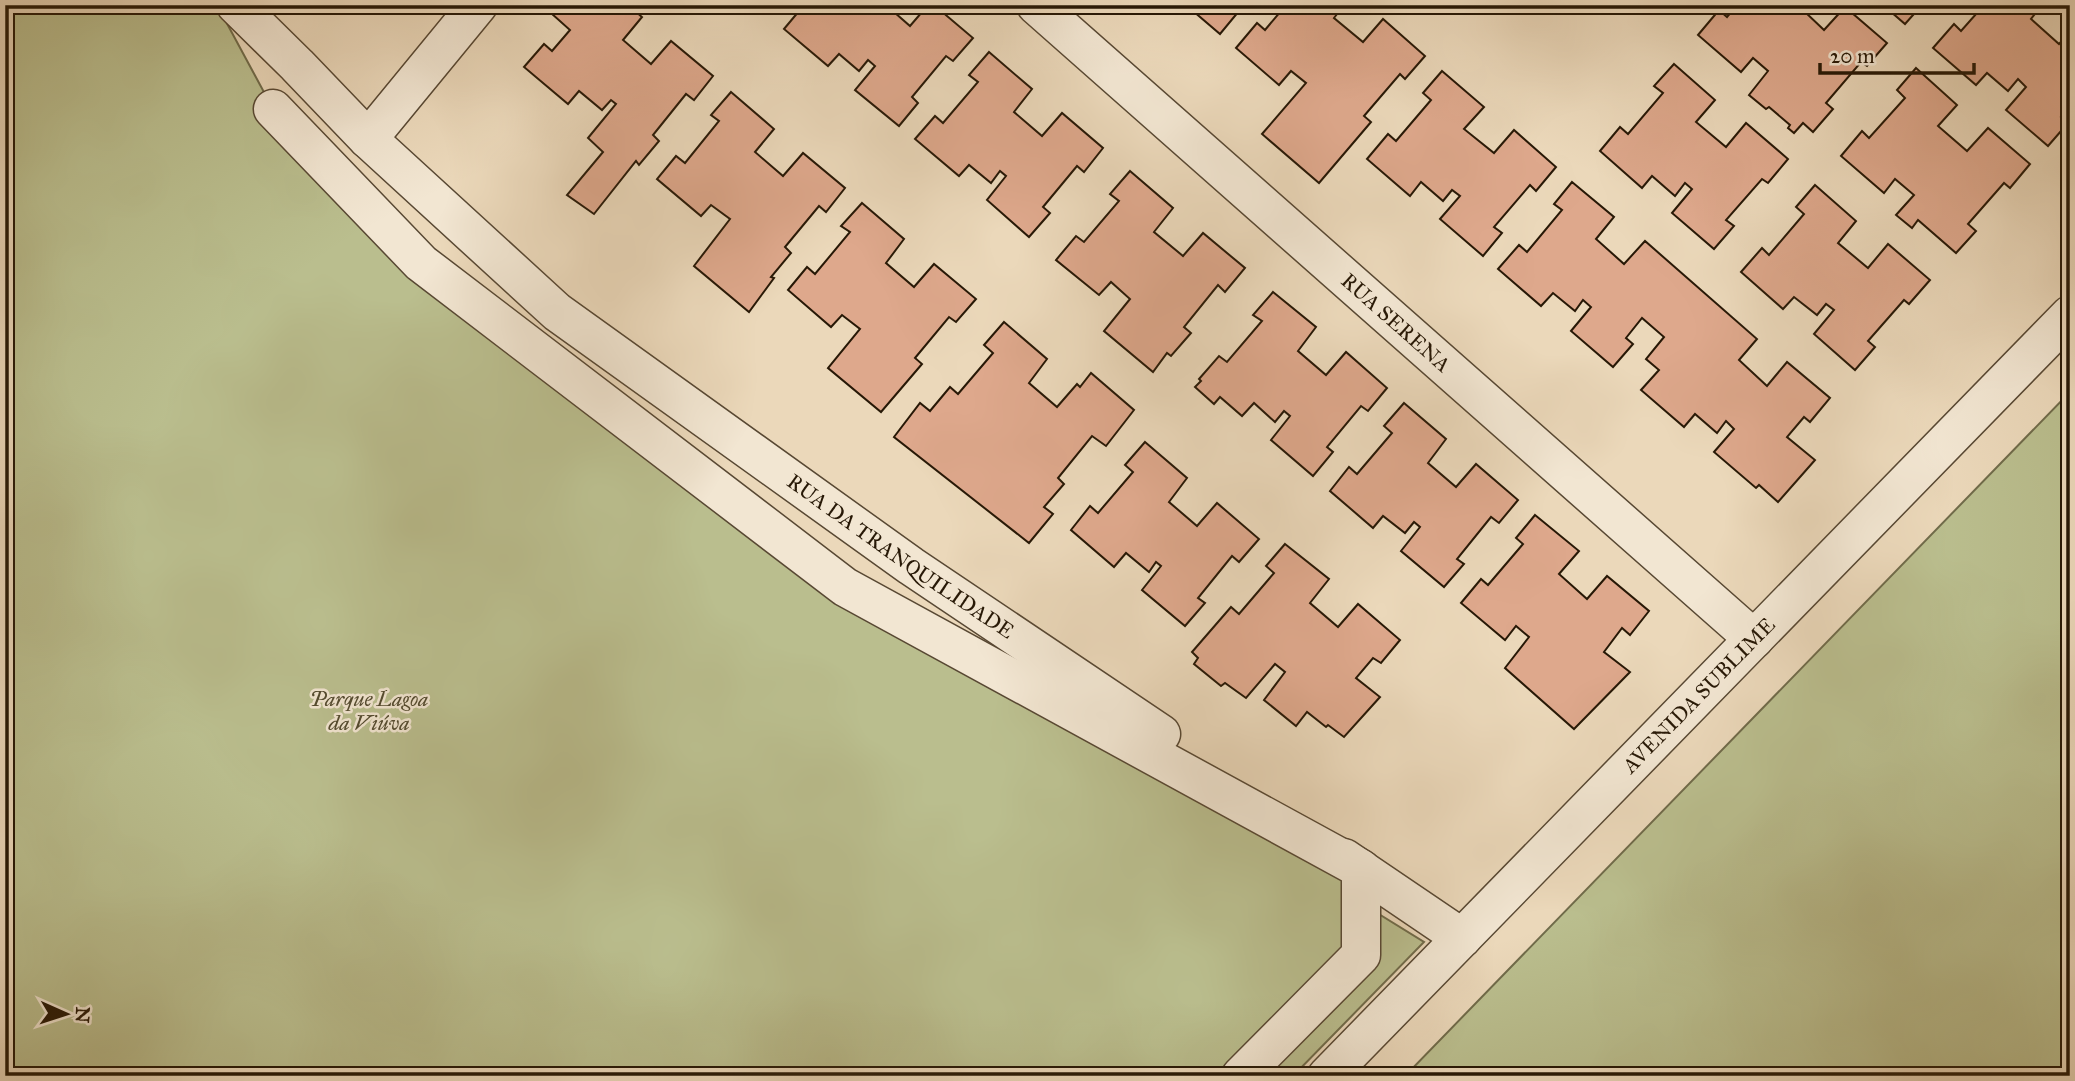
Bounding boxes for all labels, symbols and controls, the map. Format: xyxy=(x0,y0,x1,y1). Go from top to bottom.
scale bar xyxy=(1820,32,1974,76)
text: 20 m xyxy=(1830,43,1875,69)
street label: RUA SERENA xyxy=(1336,267,1456,378)
street label: RUA DA TRANQUILIDADE xyxy=(782,468,1019,645)
street label: AVENIDA SUBLIME xyxy=(1616,612,1780,779)
park label: Parque Lagoa da Viúva xyxy=(310,686,428,736)
north arrow xyxy=(32,979,102,1050)
text: N xyxy=(71,1006,94,1024)

